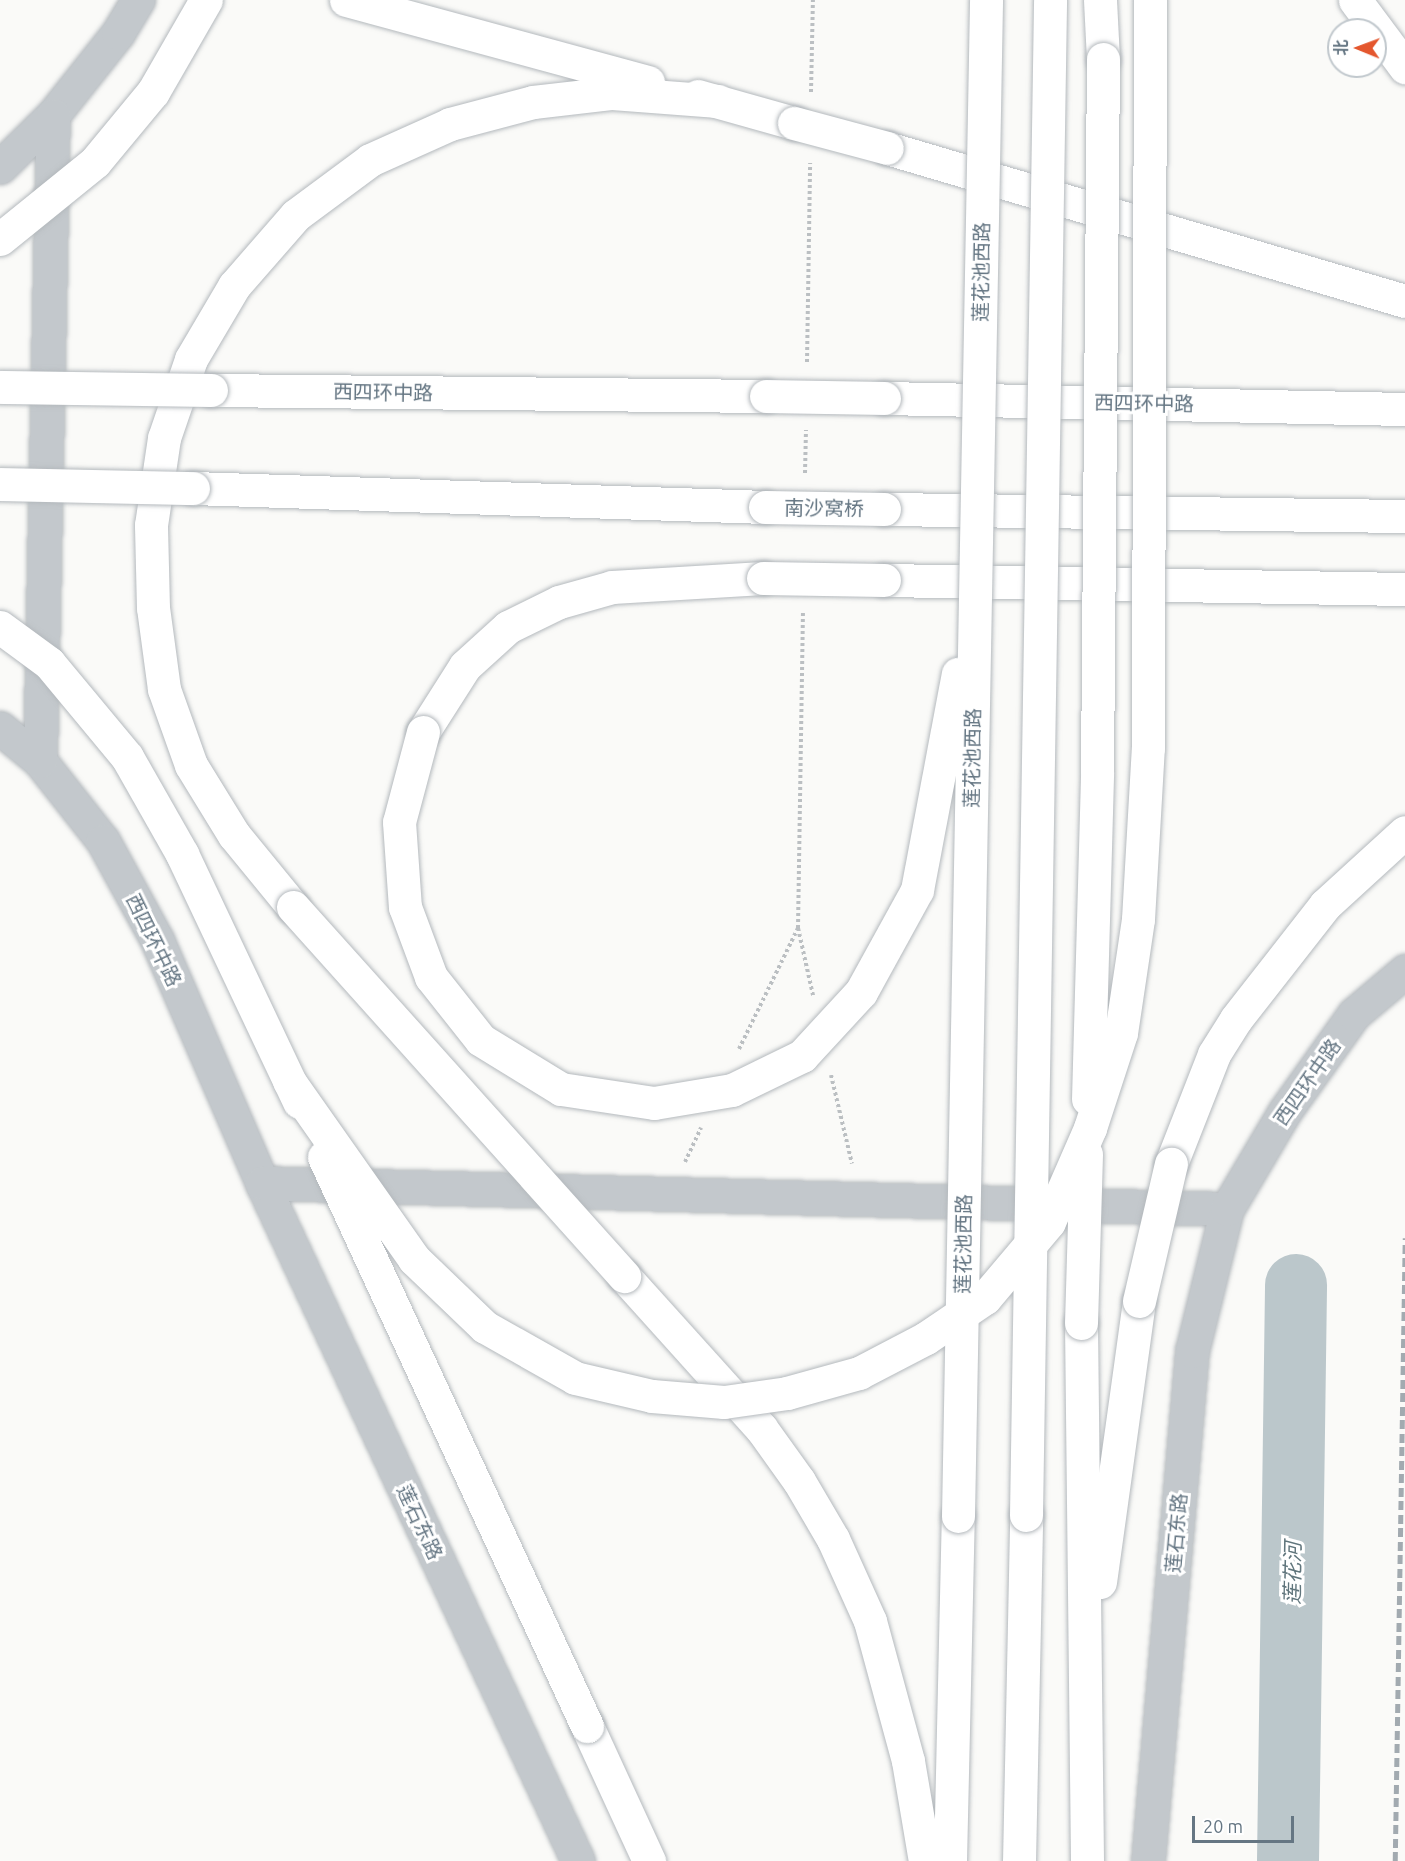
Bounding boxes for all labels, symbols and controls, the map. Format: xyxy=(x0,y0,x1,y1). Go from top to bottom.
north arrow xyxy=(1327,18,1387,78)
text: 北 xyxy=(1332,40,1350,56)
street label: 莲花池西路 xyxy=(968,222,994,322)
street label: 西四环中路 xyxy=(333,379,433,405)
street label: 西四环中路 xyxy=(1094,390,1194,416)
street label: 南沙窝桥 xyxy=(784,495,864,521)
street label: 莲花池西路 xyxy=(959,708,985,808)
street label: 西四环中路 xyxy=(121,890,187,990)
street label: 西四环中路 xyxy=(1268,1034,1346,1130)
street label: 莲花池西路 xyxy=(950,1194,976,1294)
street label: 莲石东路 xyxy=(392,1481,448,1563)
street label: 莲石东路 xyxy=(1161,1492,1191,1574)
water label: 莲花河 xyxy=(1279,1541,1305,1605)
scale bar xyxy=(1195,1804,1297,1842)
text: 20 m xyxy=(1203,1816,1243,1836)

